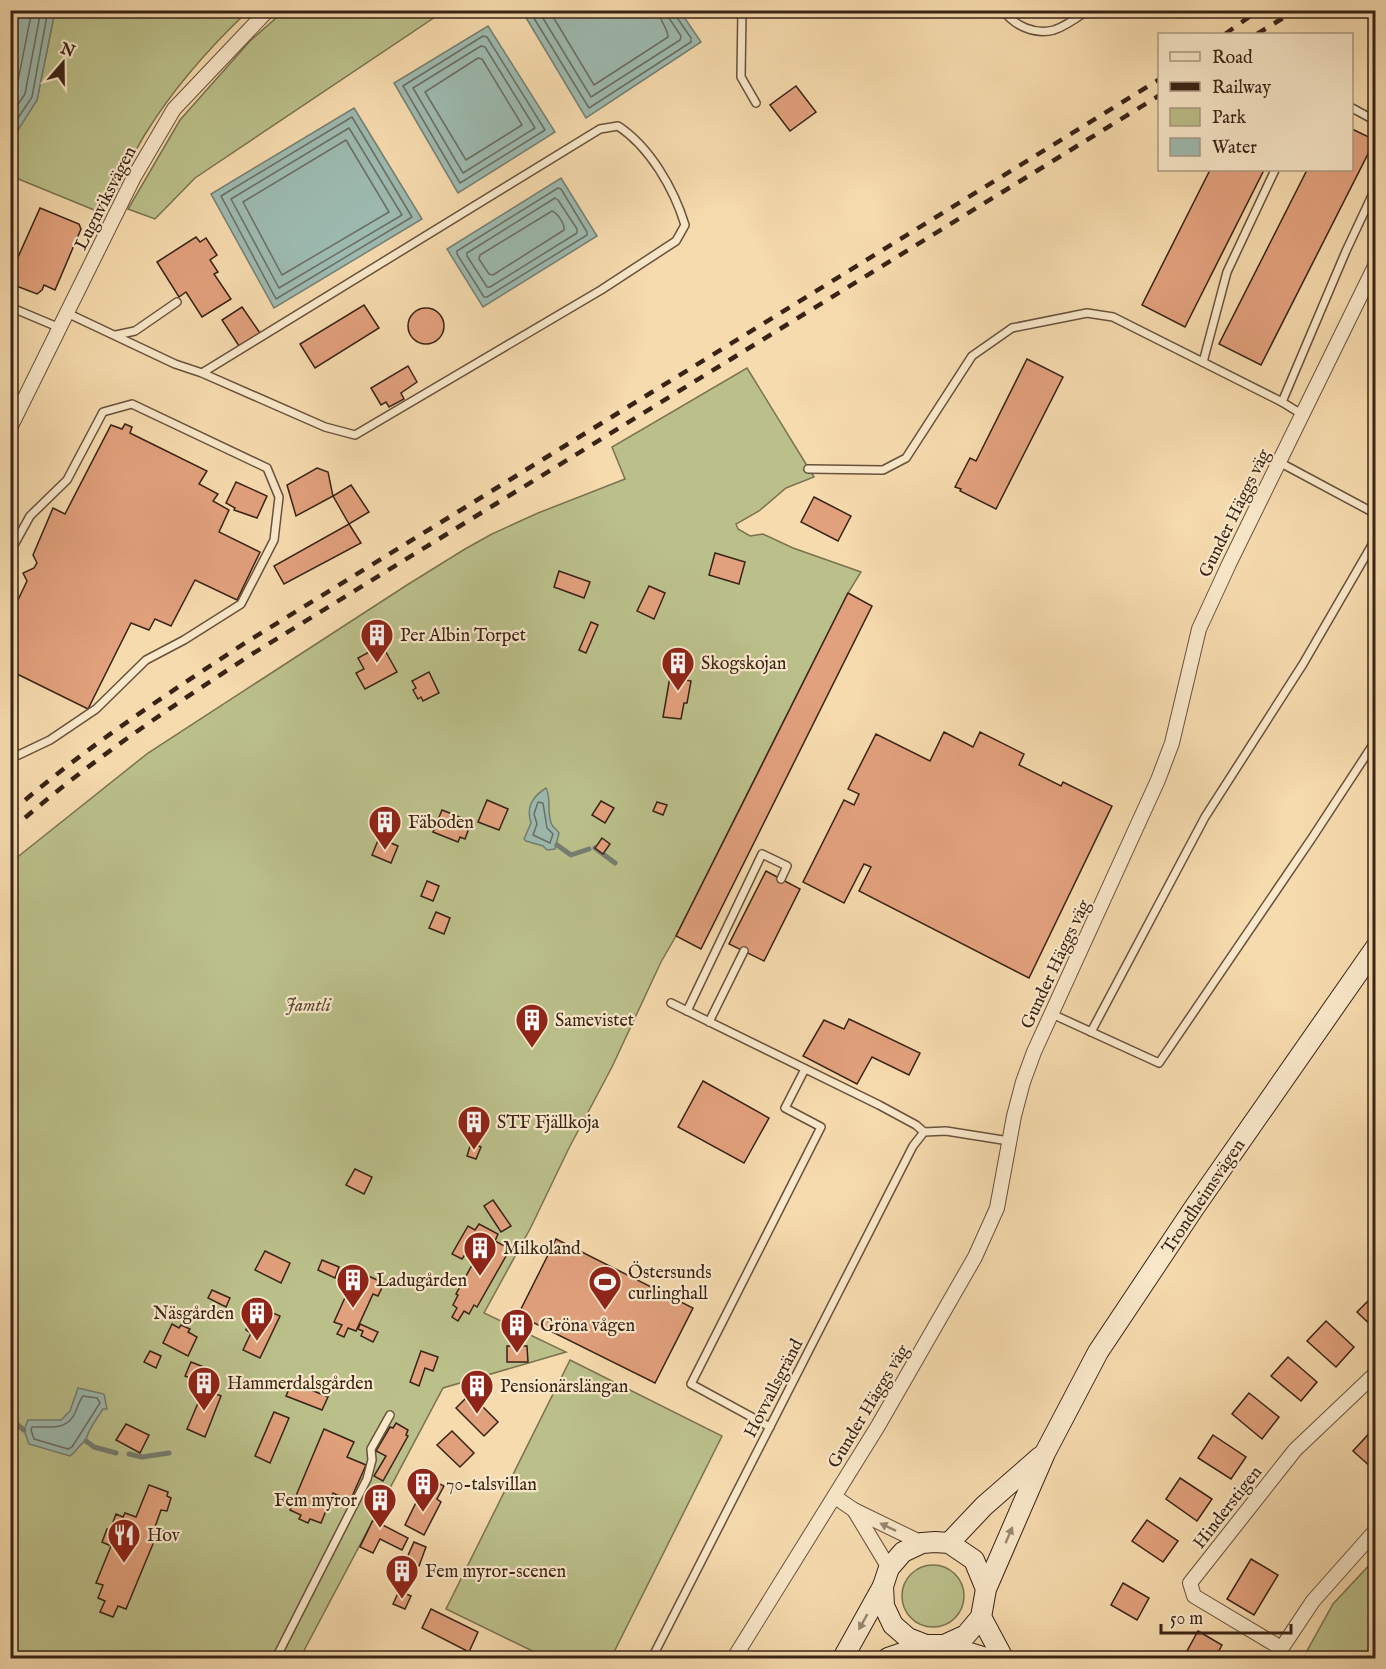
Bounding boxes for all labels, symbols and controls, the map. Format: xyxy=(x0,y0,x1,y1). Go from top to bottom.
north arrow xyxy=(33,33,93,93)
legend xyxy=(1158,33,1353,171)
text: N xyxy=(57,39,78,63)
text: Road xyxy=(1212,47,1253,70)
text: Railway xyxy=(1212,77,1271,100)
text: Park xyxy=(1212,107,1247,130)
text: Water xyxy=(1212,137,1257,160)
street label: Lugnviksvägen xyxy=(70,143,143,254)
street label: Gunder Häggs väg xyxy=(1194,445,1277,582)
building icon: Per Albin Torpet xyxy=(359,617,395,664)
place label: Per Albin Torpet xyxy=(400,625,526,648)
building icon: Skogskojan xyxy=(660,645,696,692)
place label: Skogskojan xyxy=(701,653,787,676)
building icon: Fäboden xyxy=(367,804,403,851)
place label: Fäboden xyxy=(408,812,474,835)
street label: Gunder Häggs väg xyxy=(1016,896,1096,1033)
park label: Jamtli xyxy=(285,995,332,1018)
building icon: Samevistet xyxy=(514,1002,550,1049)
place label: Samevistet xyxy=(555,1010,634,1033)
building icon: STF Fjällkoja xyxy=(456,1104,492,1151)
place label: STF Fjällkoja xyxy=(497,1112,599,1135)
street label: Trondheimsvägen xyxy=(1157,1135,1251,1259)
building icon: Milkoland xyxy=(462,1230,498,1277)
place label: Milkoland xyxy=(503,1238,581,1261)
place label: Östersunds curlinghall xyxy=(628,1261,711,1306)
building icon: Ladugården xyxy=(335,1262,371,1309)
sports icon: Östersunds curlinghall xyxy=(587,1264,623,1311)
place label: Ladugården xyxy=(376,1270,468,1293)
building icon: Näsgården xyxy=(239,1295,275,1342)
place label: Näsgården xyxy=(153,1303,234,1326)
building icon: Gröna vågen xyxy=(499,1307,535,1354)
place label: Gröna vågen xyxy=(540,1315,636,1338)
street label: Hovvallsgränd xyxy=(740,1335,809,1442)
street label: Gunder Häggs väg xyxy=(823,1341,915,1473)
building icon: Hammerdalsgården xyxy=(186,1365,222,1412)
building icon: Pensionärslängan xyxy=(459,1368,495,1415)
place label: Hammerdalsgården xyxy=(227,1373,374,1396)
place label: Pensionärslängan xyxy=(500,1376,629,1399)
street label: Hinderstigen xyxy=(1189,1461,1268,1554)
building icon: 70-talsvillan xyxy=(405,1466,441,1513)
place label: 70-talsvillan xyxy=(446,1474,537,1497)
building icon: Fem myror xyxy=(362,1482,398,1529)
place label: Fem myror xyxy=(274,1490,357,1513)
restaurant icon: Hov xyxy=(106,1517,142,1564)
one-way arrow xyxy=(879,1522,896,1531)
place label: Hov xyxy=(147,1525,181,1548)
one-way arrow xyxy=(1005,1526,1015,1544)
building icon: Fem myror-scenen xyxy=(384,1553,420,1600)
place label: Fem myror-scenen xyxy=(425,1561,566,1584)
scale bar xyxy=(1161,1597,1292,1635)
text: 50 m xyxy=(1170,1608,1203,1631)
one-way arrow xyxy=(858,1614,868,1631)

